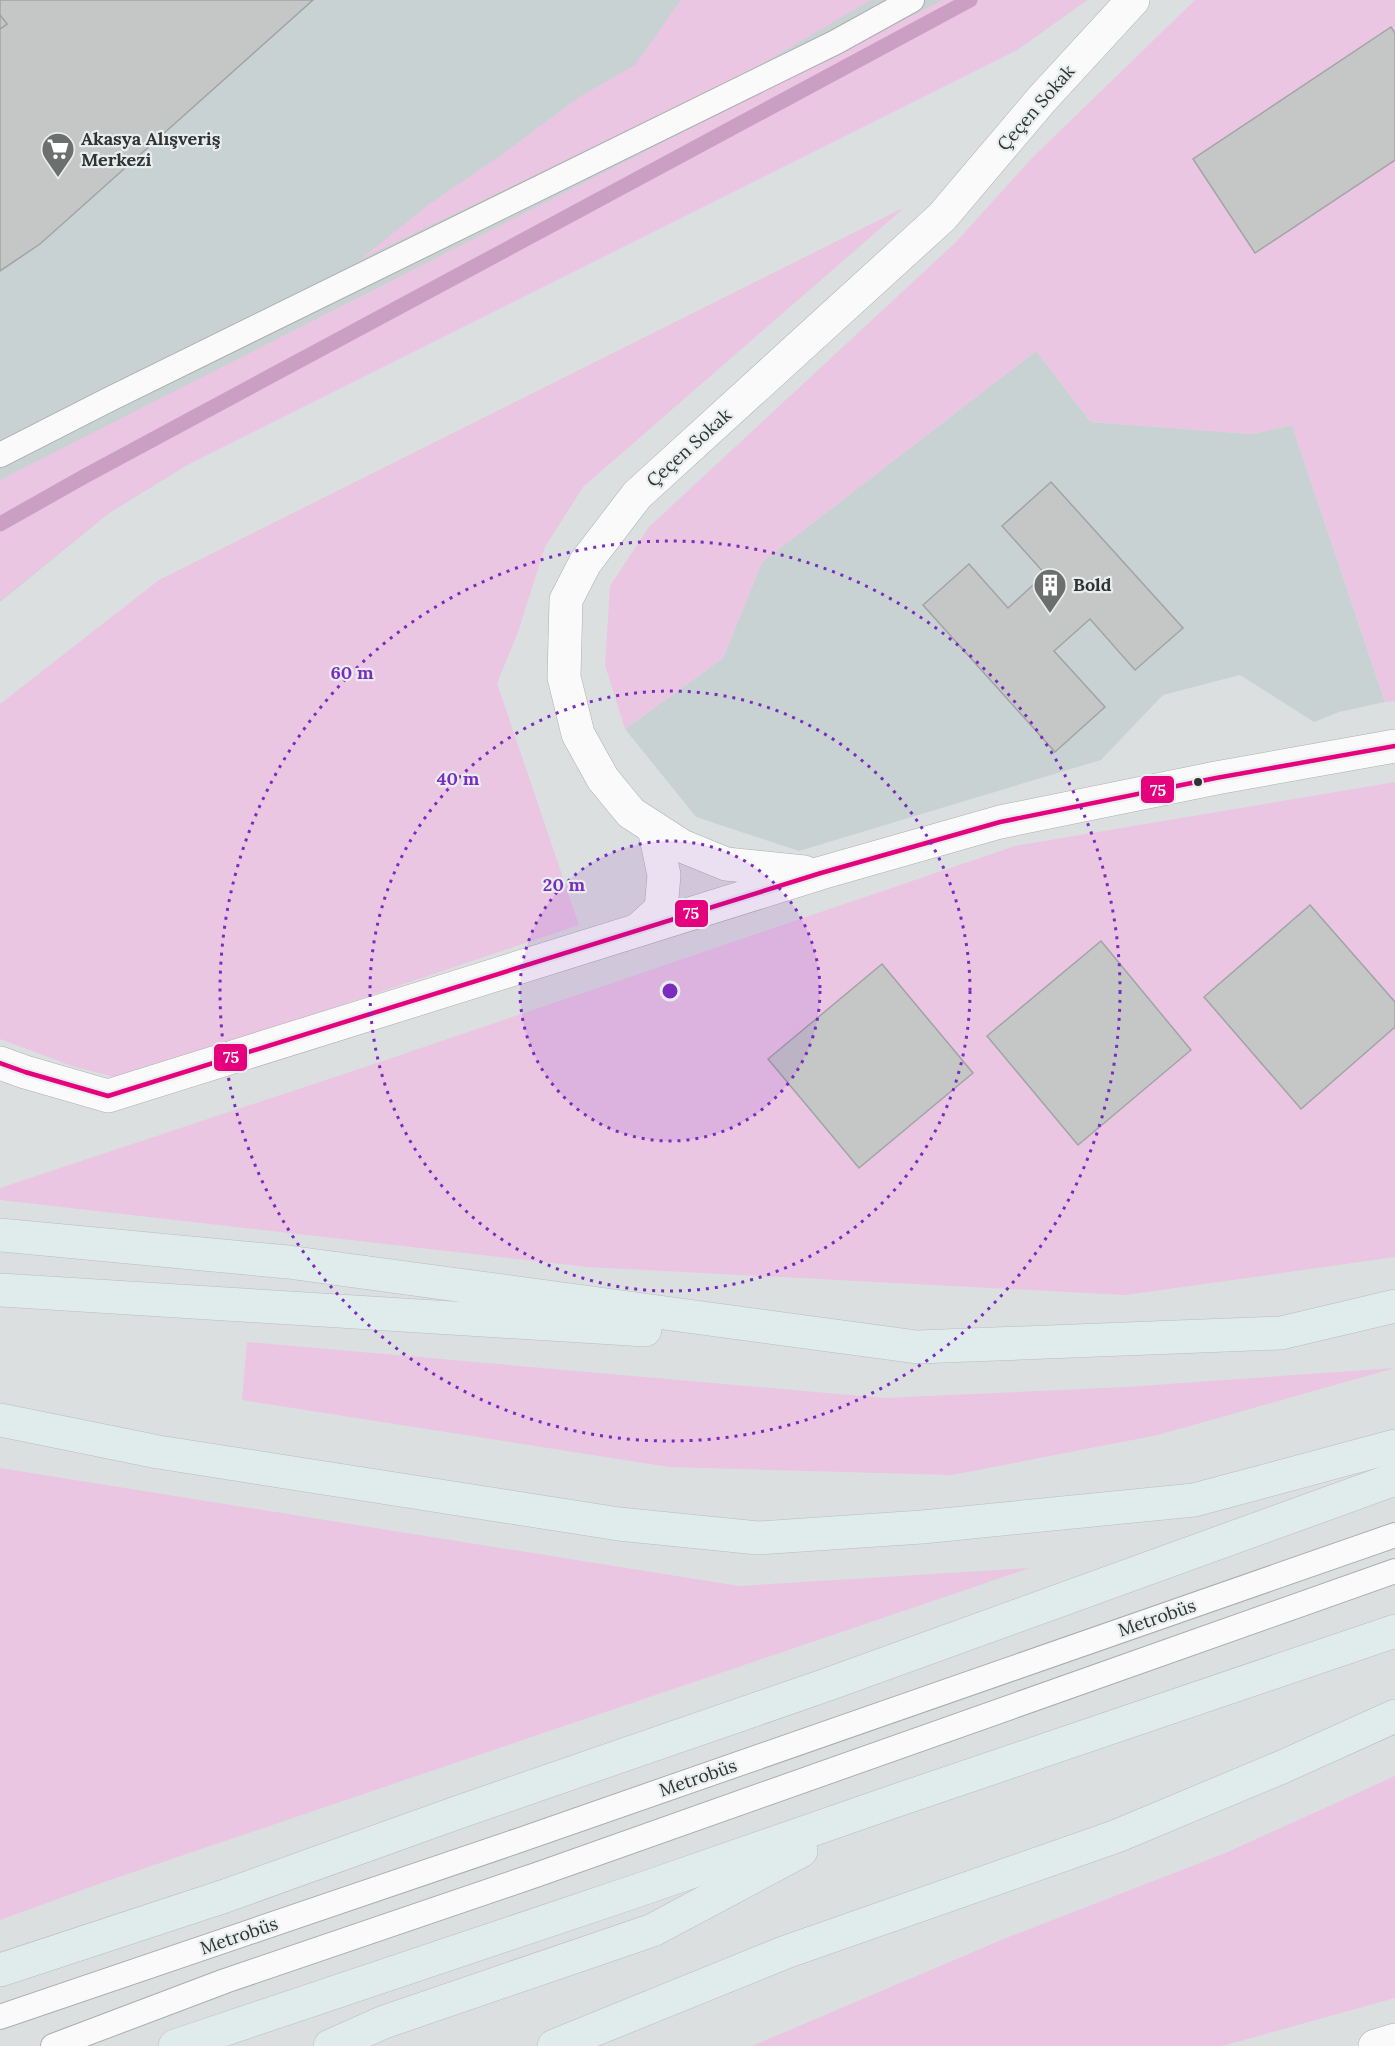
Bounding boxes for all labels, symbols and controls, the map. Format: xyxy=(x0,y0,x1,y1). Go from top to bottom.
street label: Çeçen Sokak xyxy=(992,60,1079,155)
place label: Akasya Alışveriş Merkezi xyxy=(81,127,221,171)
supermarket icon: Akasya Alışveriş Merkezi xyxy=(40,131,76,178)
street label: Çeçen Sokak xyxy=(641,403,736,492)
building icon: Bold xyxy=(1032,567,1068,614)
place label: Bold xyxy=(1073,573,1112,596)
text: 60 m xyxy=(330,661,374,684)
text: 40 m xyxy=(437,767,480,790)
line badge: 75 xyxy=(1140,775,1175,804)
unlabelled marker xyxy=(1192,776,1204,788)
text: 75 xyxy=(1150,780,1166,800)
text: 20 m xyxy=(543,873,586,896)
line badge: 75 xyxy=(674,899,709,928)
text: 75 xyxy=(683,903,699,923)
centre of rings xyxy=(660,981,680,1001)
line badge: 75 xyxy=(213,1043,248,1072)
text: 75 xyxy=(223,1047,239,1067)
street label: Metrobüs xyxy=(1115,1594,1199,1642)
street label: Metrobüs xyxy=(656,1754,740,1802)
street label: Metrobüs xyxy=(197,1912,281,1960)

